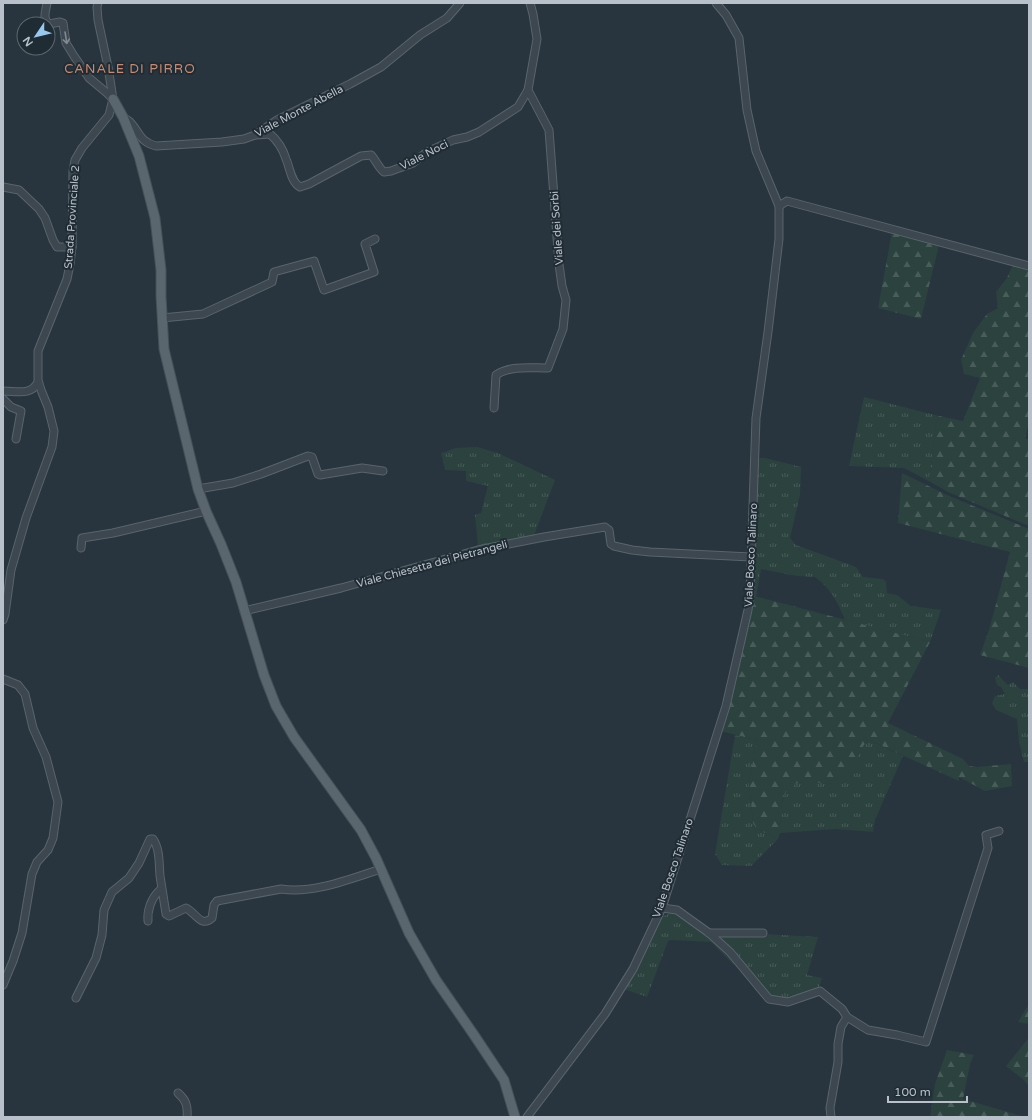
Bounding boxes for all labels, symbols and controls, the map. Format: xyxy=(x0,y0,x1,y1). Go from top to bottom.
north arrow xyxy=(16,16,56,56)
one-way arrow xyxy=(62,31,70,44)
text: N xyxy=(20,34,36,49)
district label: CANALE DI PIRRO xyxy=(64,61,196,77)
street label: Viale Monte Abella xyxy=(253,82,345,140)
street label: Viale Noci xyxy=(398,137,450,173)
street label: Strada Provinciale 2 xyxy=(62,165,82,269)
street label: Viale dei Sorbi xyxy=(548,190,566,266)
street label: Viale Bosco Talinaro xyxy=(742,502,760,607)
street label: Viale Chiesetta dei Pietrangeli xyxy=(355,538,509,590)
street label: Viale Bosco Talinaro xyxy=(650,816,696,919)
scale bar xyxy=(888,1078,967,1104)
text: 100 m xyxy=(894,1085,931,1099)

